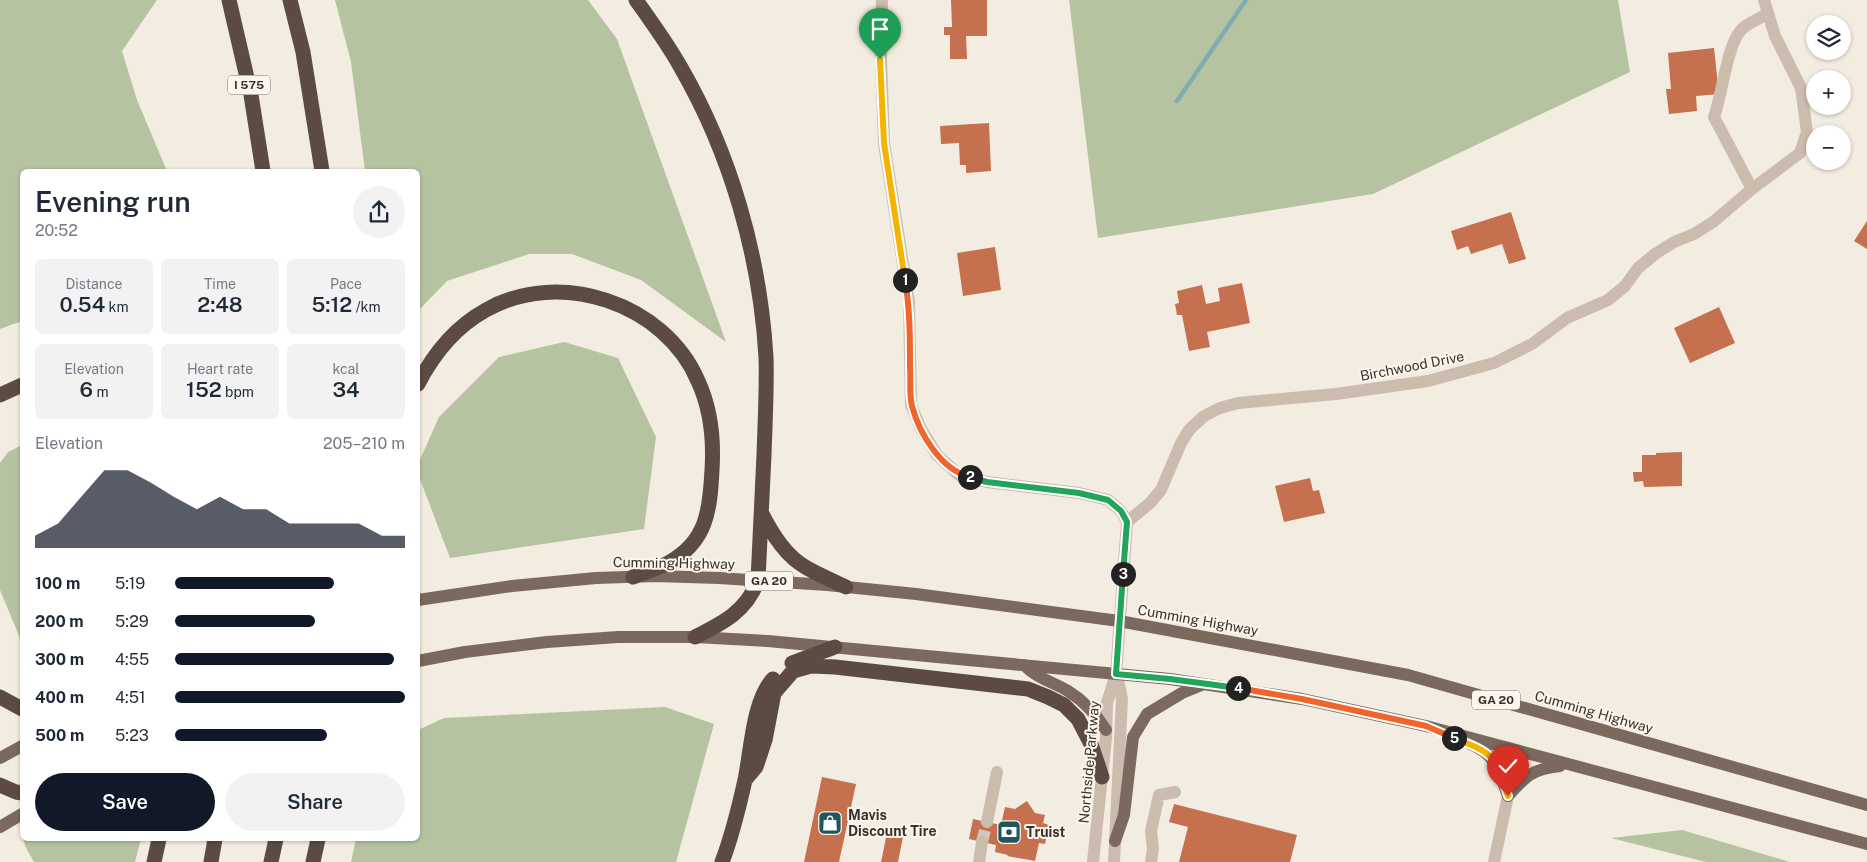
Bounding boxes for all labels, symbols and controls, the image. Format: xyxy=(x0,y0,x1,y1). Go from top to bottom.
pin xyxy=(859,8,901,59)
icon: arrive xyxy=(866,15,894,43)
map controls xyxy=(1806,15,1851,170)
button: layers xyxy=(1806,15,1851,60)
button: + xyxy=(1806,70,1851,115)
road number: I 575 xyxy=(228,76,270,94)
button: − xyxy=(1806,125,1851,170)
text: Evening run xyxy=(35,185,191,218)
button: share xyxy=(353,186,405,238)
text: 20:52 xyxy=(35,221,78,240)
pin: 1 xyxy=(892,268,918,292)
text: 1 xyxy=(903,272,909,288)
text: Distance xyxy=(66,276,122,292)
text: Time xyxy=(204,276,236,292)
text: Pace xyxy=(330,276,362,292)
text: 0.54 xyxy=(59,292,105,317)
text: 2:48 xyxy=(197,292,243,317)
text: 5:12 xyxy=(311,292,352,317)
text: km xyxy=(105,299,129,315)
text: /km xyxy=(352,299,381,315)
street label: Birchwood Drive xyxy=(1359,348,1465,384)
text: Elevation xyxy=(64,361,124,377)
text: Heart rate xyxy=(187,361,253,377)
text: kcal xyxy=(332,361,360,377)
text: 6 xyxy=(79,377,93,402)
text: 152 xyxy=(186,377,222,402)
text: 34 xyxy=(332,377,360,402)
text: m xyxy=(93,384,109,400)
text: bpm xyxy=(222,384,254,400)
text: Elevation xyxy=(35,434,103,453)
text: 205–210 m xyxy=(323,434,405,453)
pin: 2 xyxy=(958,464,982,490)
text: 2 xyxy=(966,469,975,485)
street label: Cumming Highway xyxy=(613,554,736,572)
pin: 3 xyxy=(1110,562,1136,586)
text: 3 xyxy=(1119,566,1128,582)
road number: GA 20 xyxy=(745,572,793,590)
text: 100 m xyxy=(35,574,80,593)
text: 5:19 xyxy=(115,574,145,593)
street label: Cumming Highway xyxy=(1136,602,1260,639)
text: 200 m xyxy=(35,612,84,631)
text: 5:29 xyxy=(115,612,149,631)
text: 300 m xyxy=(35,650,84,669)
text: 4:55 xyxy=(115,650,149,669)
pin: 4 xyxy=(1226,676,1250,700)
text: 4 xyxy=(1234,680,1243,696)
street label: Cumming Highway xyxy=(1533,687,1655,737)
text: 400 m xyxy=(35,688,84,707)
text: 4:51 xyxy=(115,688,145,707)
road number: GA 20 xyxy=(1472,690,1520,710)
street label: Northside Parkway xyxy=(1076,700,1102,824)
text: 500 m xyxy=(35,726,84,745)
text: 5:23 xyxy=(115,726,149,745)
pin: 5 xyxy=(1442,726,1466,750)
text: 5 xyxy=(1450,730,1459,746)
pin xyxy=(1487,745,1529,796)
icon: check xyxy=(1494,752,1522,780)
button: Save xyxy=(35,773,215,831)
button: Share xyxy=(225,773,405,831)
place label: Mavis Discount Tire xyxy=(848,807,936,839)
shop icon: Mavis Discount Tire xyxy=(817,810,843,836)
bank icon: Truist xyxy=(996,819,1022,845)
place label: Truist xyxy=(1026,824,1066,840)

